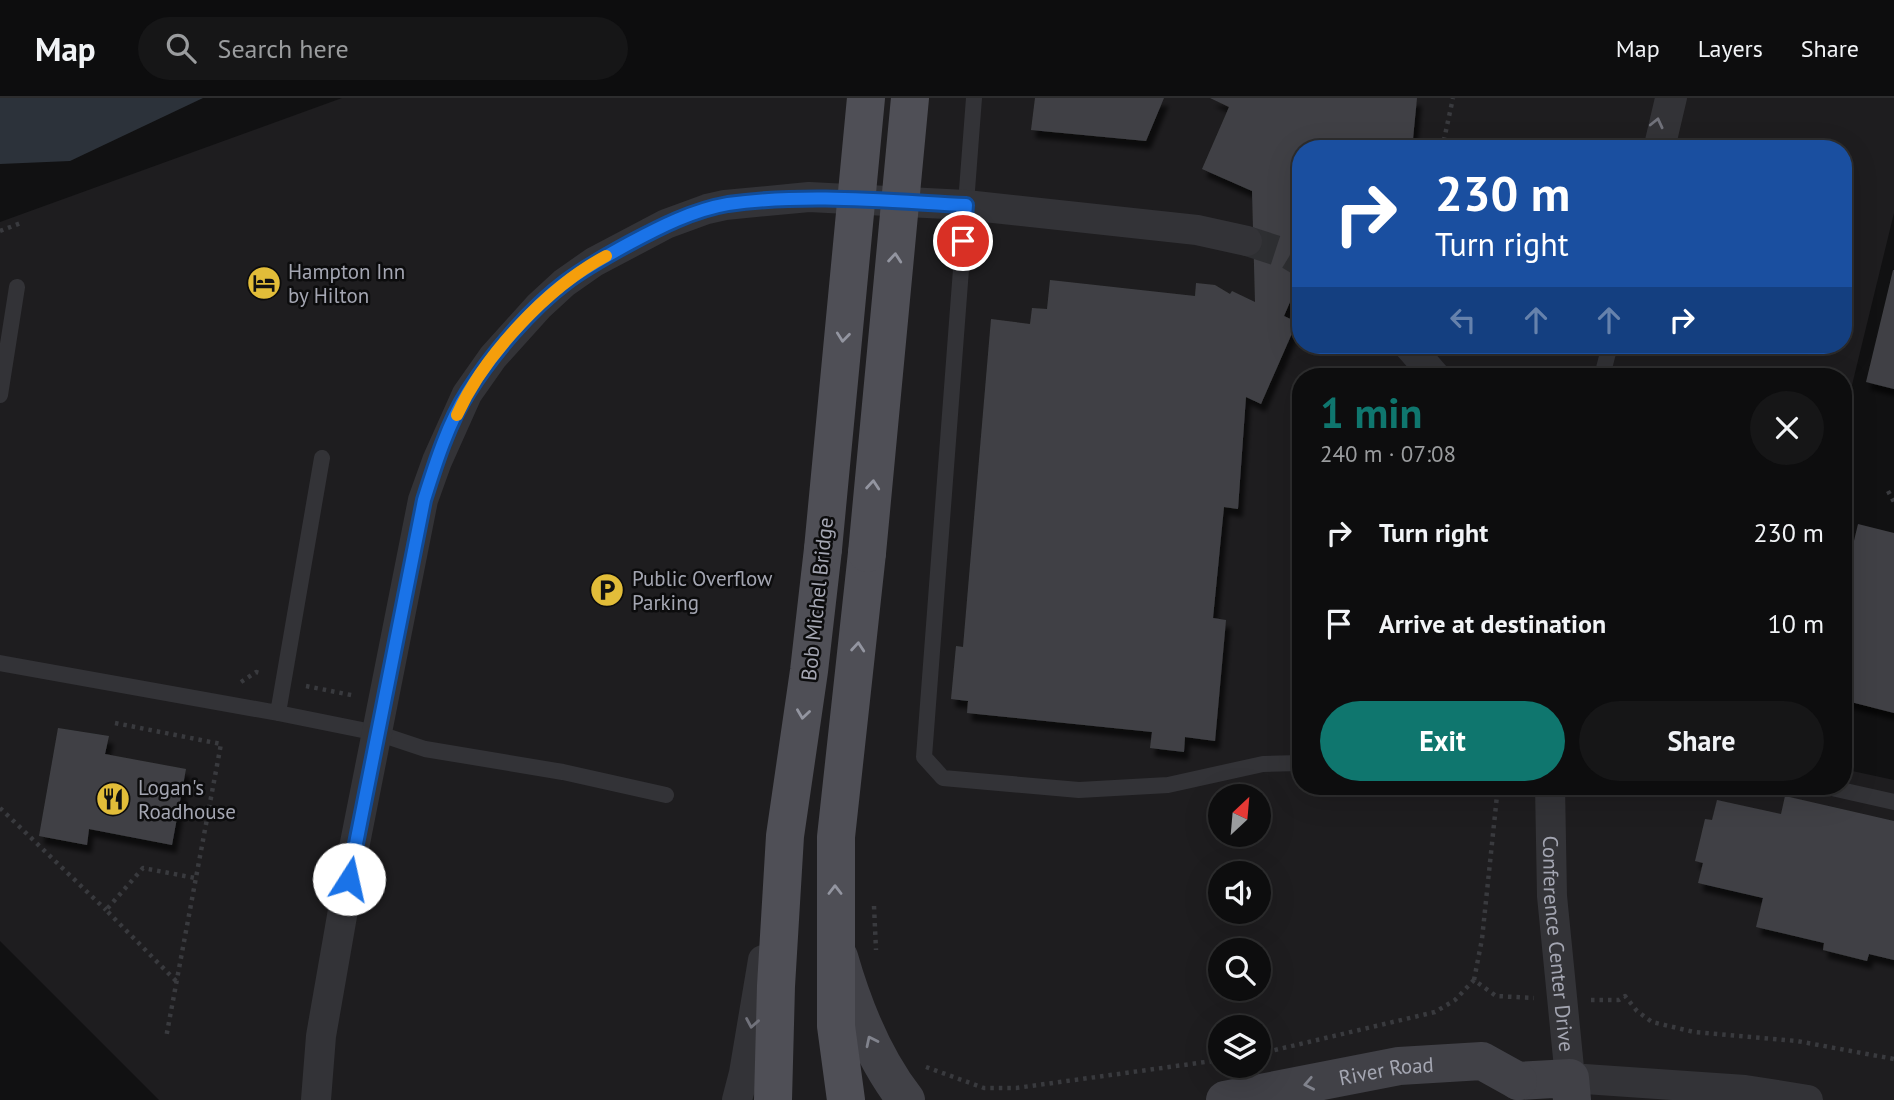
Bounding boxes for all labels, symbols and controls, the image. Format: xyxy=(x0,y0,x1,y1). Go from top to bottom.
search box xyxy=(138,17,628,80)
text: Map xyxy=(35,27,96,70)
icon: search xyxy=(162,29,200,67)
text: Search here xyxy=(218,32,349,65)
text: Map xyxy=(1616,33,1660,64)
text: Layers xyxy=(1698,33,1763,64)
text: Share xyxy=(1801,33,1859,64)
one-way arrow xyxy=(1649,117,1663,129)
text: 230 m xyxy=(1435,161,1570,225)
icon: right xyxy=(1320,168,1411,259)
pin xyxy=(933,211,993,271)
icon: arrive xyxy=(944,222,982,260)
text: Turn right xyxy=(1435,223,1569,265)
one-way arrow xyxy=(887,252,902,264)
place label: Hampton Inn by Hilton xyxy=(288,258,405,309)
hotel icon: Hampton Inn by Hilton xyxy=(245,264,283,302)
icon: left xyxy=(1444,301,1482,339)
icon: ahead xyxy=(1517,301,1555,339)
icon: ahead xyxy=(1590,301,1628,339)
icon: right xyxy=(1663,301,1701,339)
one-way arrow xyxy=(836,331,851,342)
text: 1 min xyxy=(1320,385,1422,440)
button: close xyxy=(1750,391,1824,465)
text: 240 m · 07:08 xyxy=(1320,439,1456,468)
one-way arrow xyxy=(865,479,880,490)
icon: right xyxy=(1320,514,1358,552)
street label: Bob Michel Bridge xyxy=(795,516,839,682)
text: Turn right xyxy=(1379,516,1488,549)
text: 230 m xyxy=(1753,516,1824,549)
place label: Public Overflow Parking xyxy=(632,565,773,616)
parking icon: Public Overflow Parking xyxy=(588,571,626,609)
icon: arrive xyxy=(1320,605,1358,643)
text: Arrive at destination xyxy=(1379,607,1606,640)
text: 10 m xyxy=(1768,607,1824,640)
one-way arrow xyxy=(850,642,865,653)
button: Exit xyxy=(1320,701,1565,781)
button: Share xyxy=(1579,701,1824,781)
one-way arrow xyxy=(796,708,811,720)
place label: Logan's Roadhouse xyxy=(138,774,236,825)
restaurant icon: Logan's Roadhouse xyxy=(94,780,132,818)
north arrow xyxy=(1208,784,1270,847)
map controls xyxy=(1208,784,1271,1078)
street label: Conference Center Drive xyxy=(1537,835,1581,1053)
position arrow xyxy=(312,842,386,916)
button: sound xyxy=(1208,861,1271,924)
one-way arrow xyxy=(827,884,843,895)
button: search xyxy=(1208,938,1271,1001)
button: layers xyxy=(1208,1015,1271,1078)
one-way arrow xyxy=(745,1017,760,1029)
one-way arrow xyxy=(866,1036,880,1048)
street label: River Road xyxy=(1336,1050,1434,1091)
one-way arrow xyxy=(1303,1075,1315,1090)

